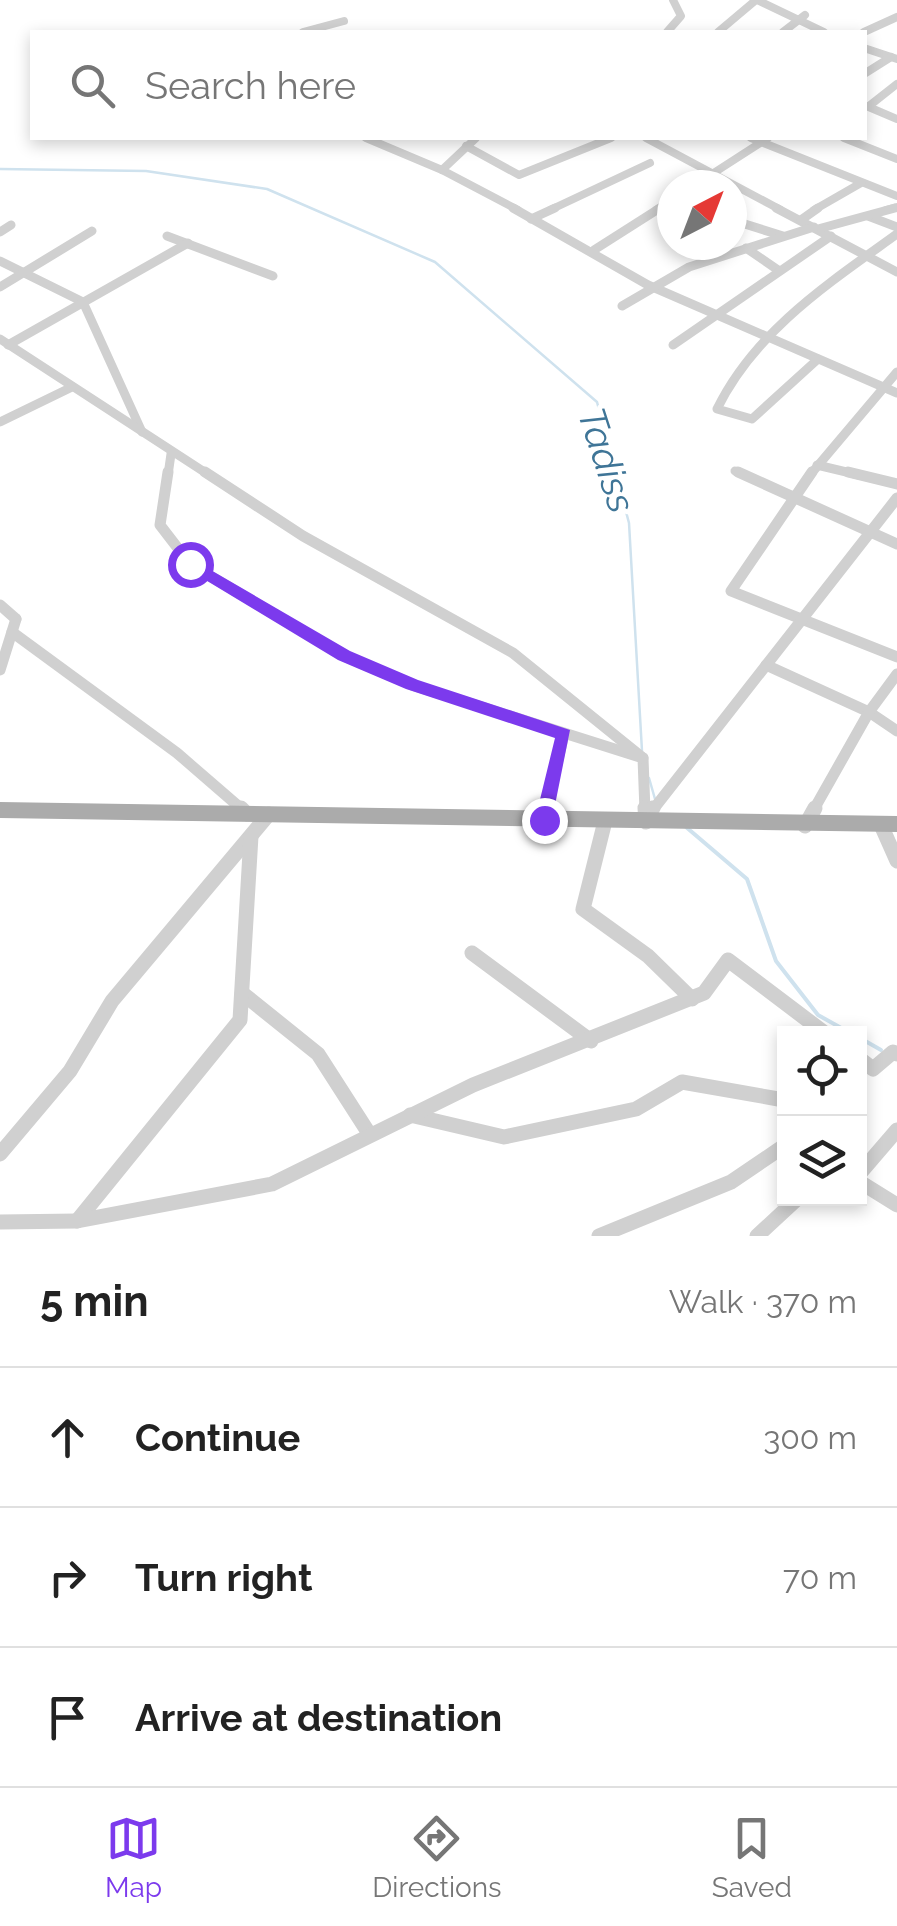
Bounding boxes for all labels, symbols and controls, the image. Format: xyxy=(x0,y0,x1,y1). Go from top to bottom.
search box xyxy=(30,30,867,140)
icon: search xyxy=(65,58,120,113)
text: Search here xyxy=(145,63,356,108)
north arrow xyxy=(657,170,747,260)
water label: Tadiss xyxy=(569,402,645,518)
route start xyxy=(168,542,214,588)
route end xyxy=(522,798,568,844)
map controls xyxy=(777,1026,867,1206)
button: locate xyxy=(777,1026,867,1116)
button: layers xyxy=(777,1116,867,1206)
text: 5 min xyxy=(40,1277,149,1326)
text: Walk · 370 m xyxy=(669,1283,857,1320)
icon: ahead xyxy=(40,1410,95,1465)
text: Continue xyxy=(135,1415,300,1460)
text: 300 m xyxy=(763,1419,857,1456)
icon: right xyxy=(40,1550,95,1605)
text: Turn right xyxy=(135,1555,312,1600)
text: 70 m xyxy=(783,1559,857,1596)
icon: arrive xyxy=(40,1690,95,1745)
text: Arrive at destination xyxy=(135,1695,502,1740)
tab: Map xyxy=(105,1811,162,1904)
tab: Directions xyxy=(372,1811,502,1904)
tab: Saved xyxy=(712,1811,792,1904)

